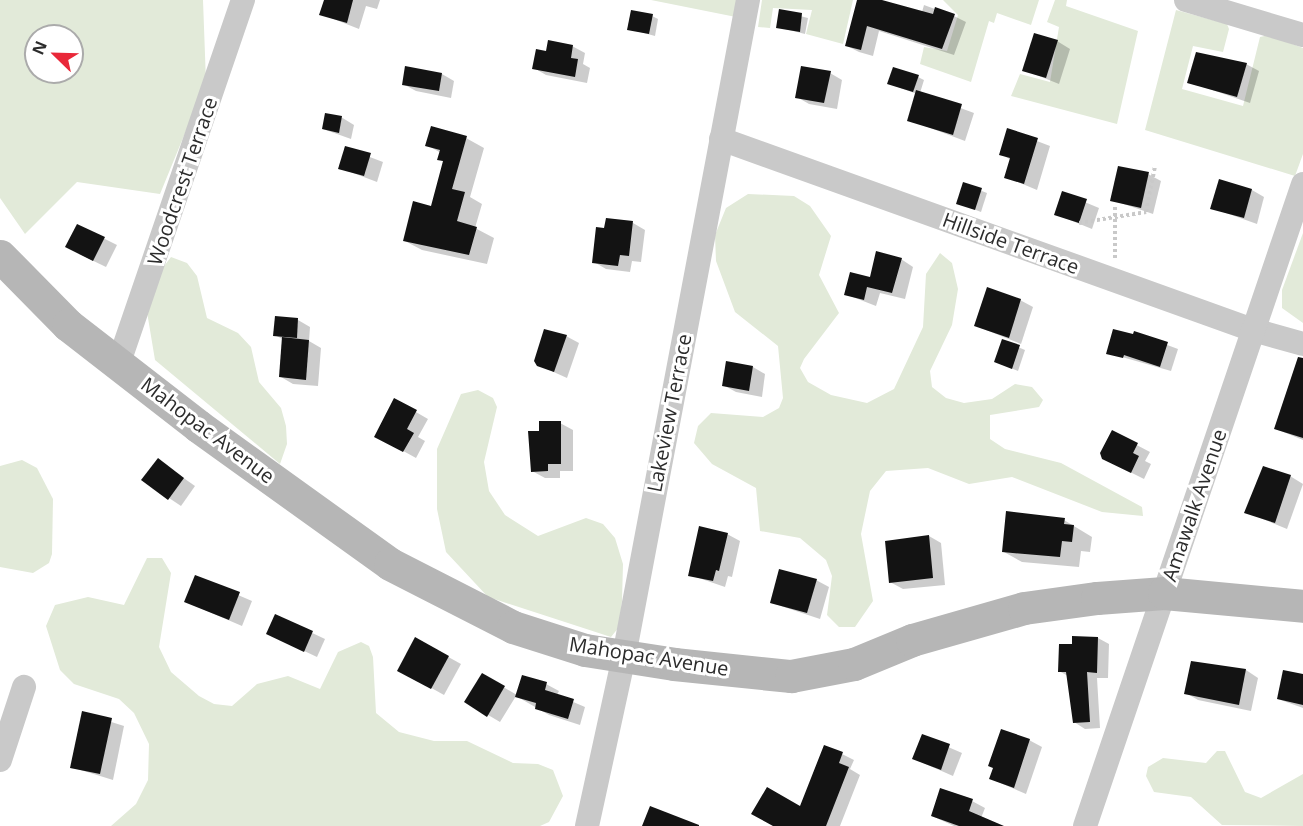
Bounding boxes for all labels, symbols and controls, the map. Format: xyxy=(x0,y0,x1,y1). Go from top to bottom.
north arrow xyxy=(24,24,84,84)
text: N xyxy=(27,37,52,58)
street label: Woodcrest Terrace xyxy=(142,94,222,268)
street label: Hillside Terrace xyxy=(939,207,1083,279)
street label: Lakeview Terrace xyxy=(642,332,696,494)
street label: Mahopac Avenue xyxy=(136,372,280,488)
street label: Amawalk Avenue xyxy=(1157,426,1231,584)
street label: Mahopac Avenue xyxy=(568,632,730,680)

